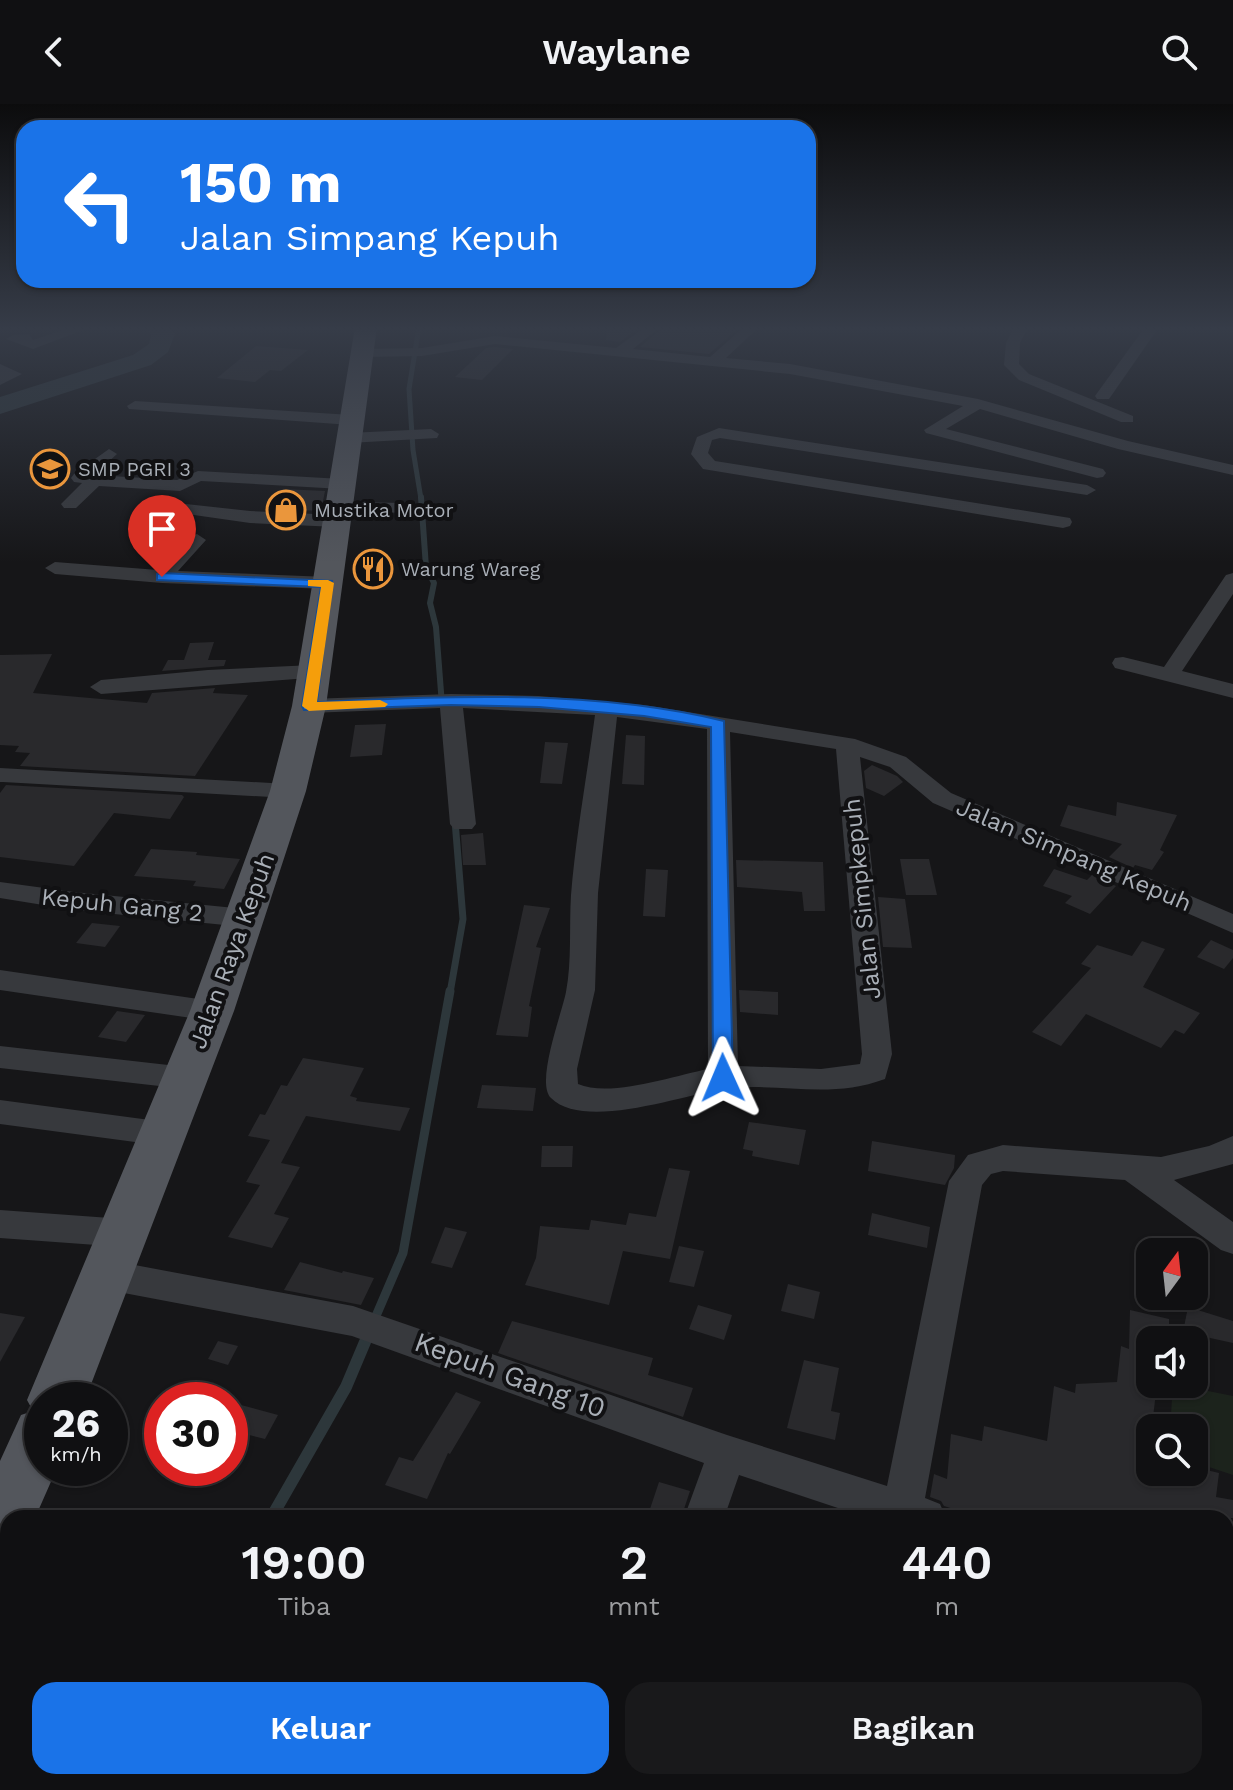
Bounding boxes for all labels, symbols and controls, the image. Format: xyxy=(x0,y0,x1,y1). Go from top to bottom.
icon: back xyxy=(32,30,76,74)
icon: search xyxy=(1157,30,1201,74)
text: Waylane xyxy=(542,31,691,73)
text: 150 m xyxy=(180,150,342,216)
icon: left xyxy=(48,152,152,256)
text: Jalan Simpang Kepuh xyxy=(180,217,559,259)
school or university icon: SMP PGRI 3 xyxy=(29,448,71,490)
place label: SMP PGRI 3 xyxy=(78,457,191,481)
shop icon: Mustika Motor xyxy=(265,489,307,531)
pin xyxy=(128,495,196,577)
place label: Mustika Motor xyxy=(314,498,454,522)
icon: arrive xyxy=(140,507,184,551)
restaurant icon: Warung Wareg xyxy=(352,548,394,590)
place label: Warung Wareg xyxy=(401,557,541,581)
street label: Jalan Simpang Kepuh xyxy=(952,793,1196,917)
street label: Jalan Simpkepuh xyxy=(838,797,886,1001)
street label: Jalan Raya Kepuh xyxy=(184,849,280,1053)
street label: Kepuh Gang 2 xyxy=(40,883,204,927)
position arrow xyxy=(681,1036,765,1120)
north arrow xyxy=(1136,1238,1208,1310)
map controls xyxy=(1136,1238,1208,1486)
street label: Kepuh Gang 10 xyxy=(410,1325,610,1425)
button: sound xyxy=(1136,1326,1208,1398)
speed limit sign: 30 xyxy=(144,1382,248,1486)
text: 26 xyxy=(52,1400,100,1447)
button: search xyxy=(1136,1414,1208,1486)
text: km/h xyxy=(50,1442,102,1466)
text: 19:00 xyxy=(242,1534,367,1591)
text: 2 xyxy=(620,1534,648,1591)
text: 440 xyxy=(901,1534,992,1591)
text: Tiba xyxy=(277,1591,331,1621)
text: mnt xyxy=(608,1591,660,1621)
text: m xyxy=(934,1591,959,1621)
button: Keluar xyxy=(32,1682,609,1774)
button: Bagikan xyxy=(625,1682,1202,1774)

